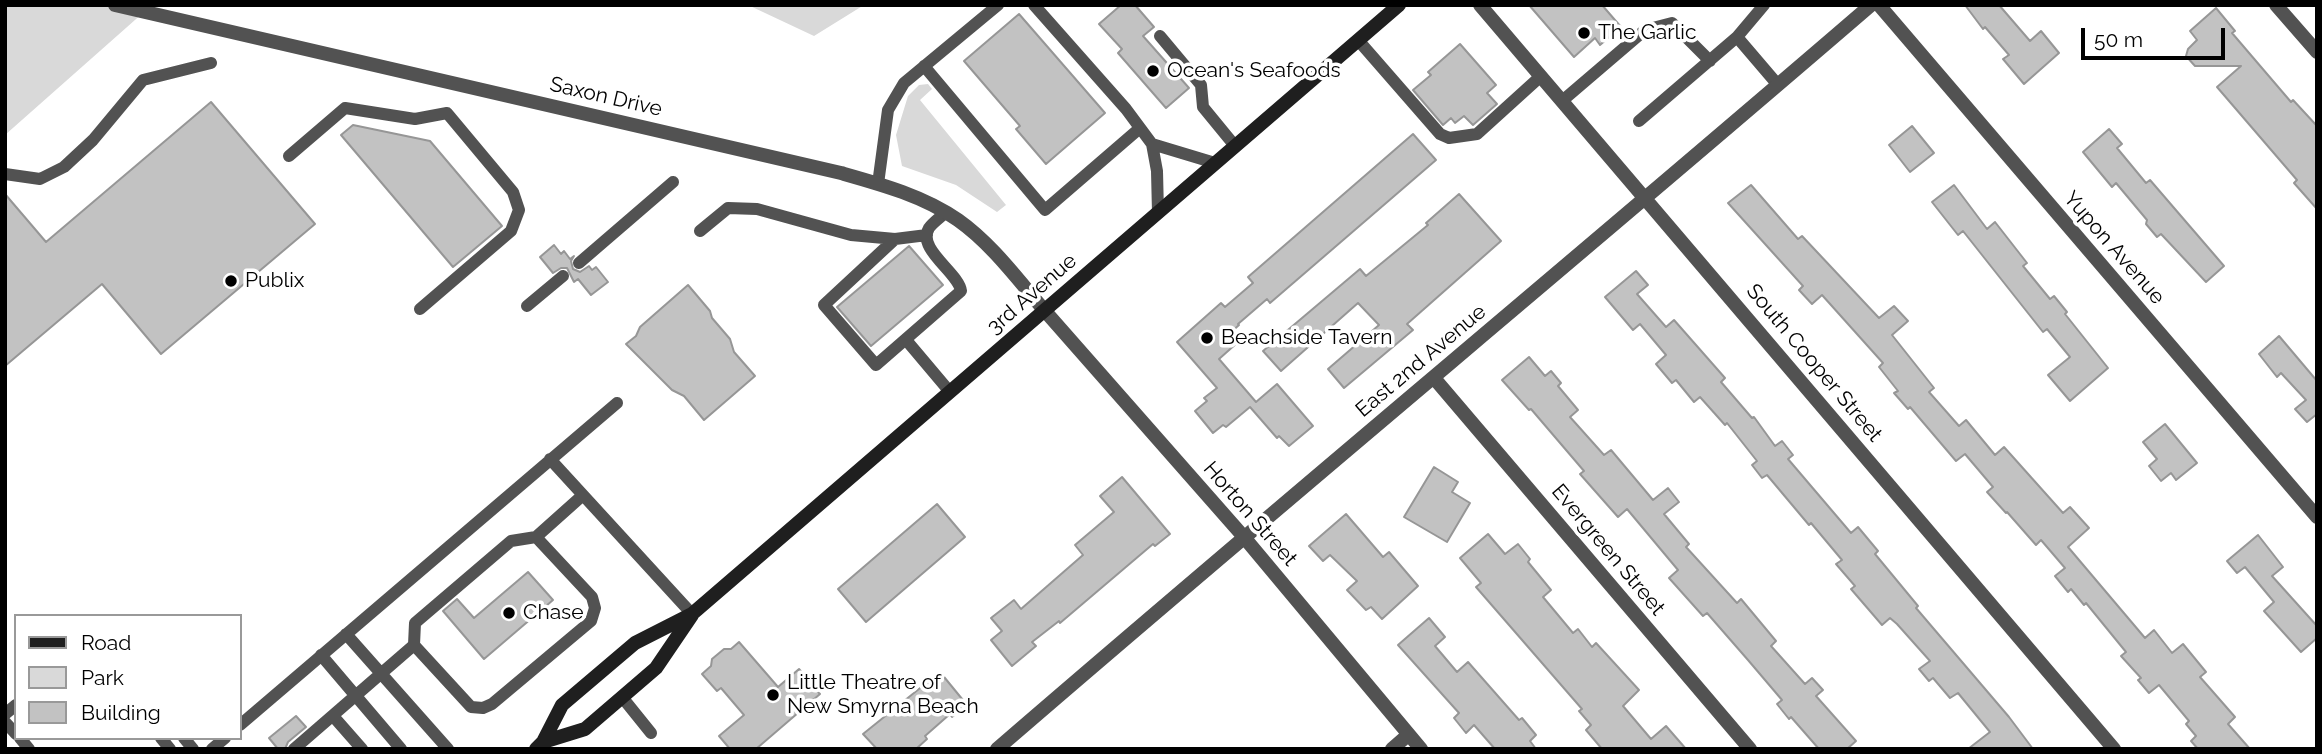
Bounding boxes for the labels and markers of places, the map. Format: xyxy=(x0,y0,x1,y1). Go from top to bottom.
place label: The Garlic xyxy=(1598,20,1696,46)
marker: The Garlic xyxy=(1576,25,1592,41)
place label: Ocean's Seafoods xyxy=(1167,58,1341,84)
marker: Ocean's Seafoods xyxy=(1145,63,1161,79)
place label: Publix xyxy=(245,268,304,294)
marker: Publix xyxy=(223,273,239,289)
place label: Beachside Tavern xyxy=(1221,325,1392,351)
marker: Beachside Tavern xyxy=(1199,330,1215,346)
place label: Chase xyxy=(523,600,584,626)
marker: Chase xyxy=(501,605,517,621)
place label: Little Theatre of New Smyrna Beach xyxy=(787,670,979,720)
marker: Little Theatre of New Smyrna Beach xyxy=(765,687,781,703)

